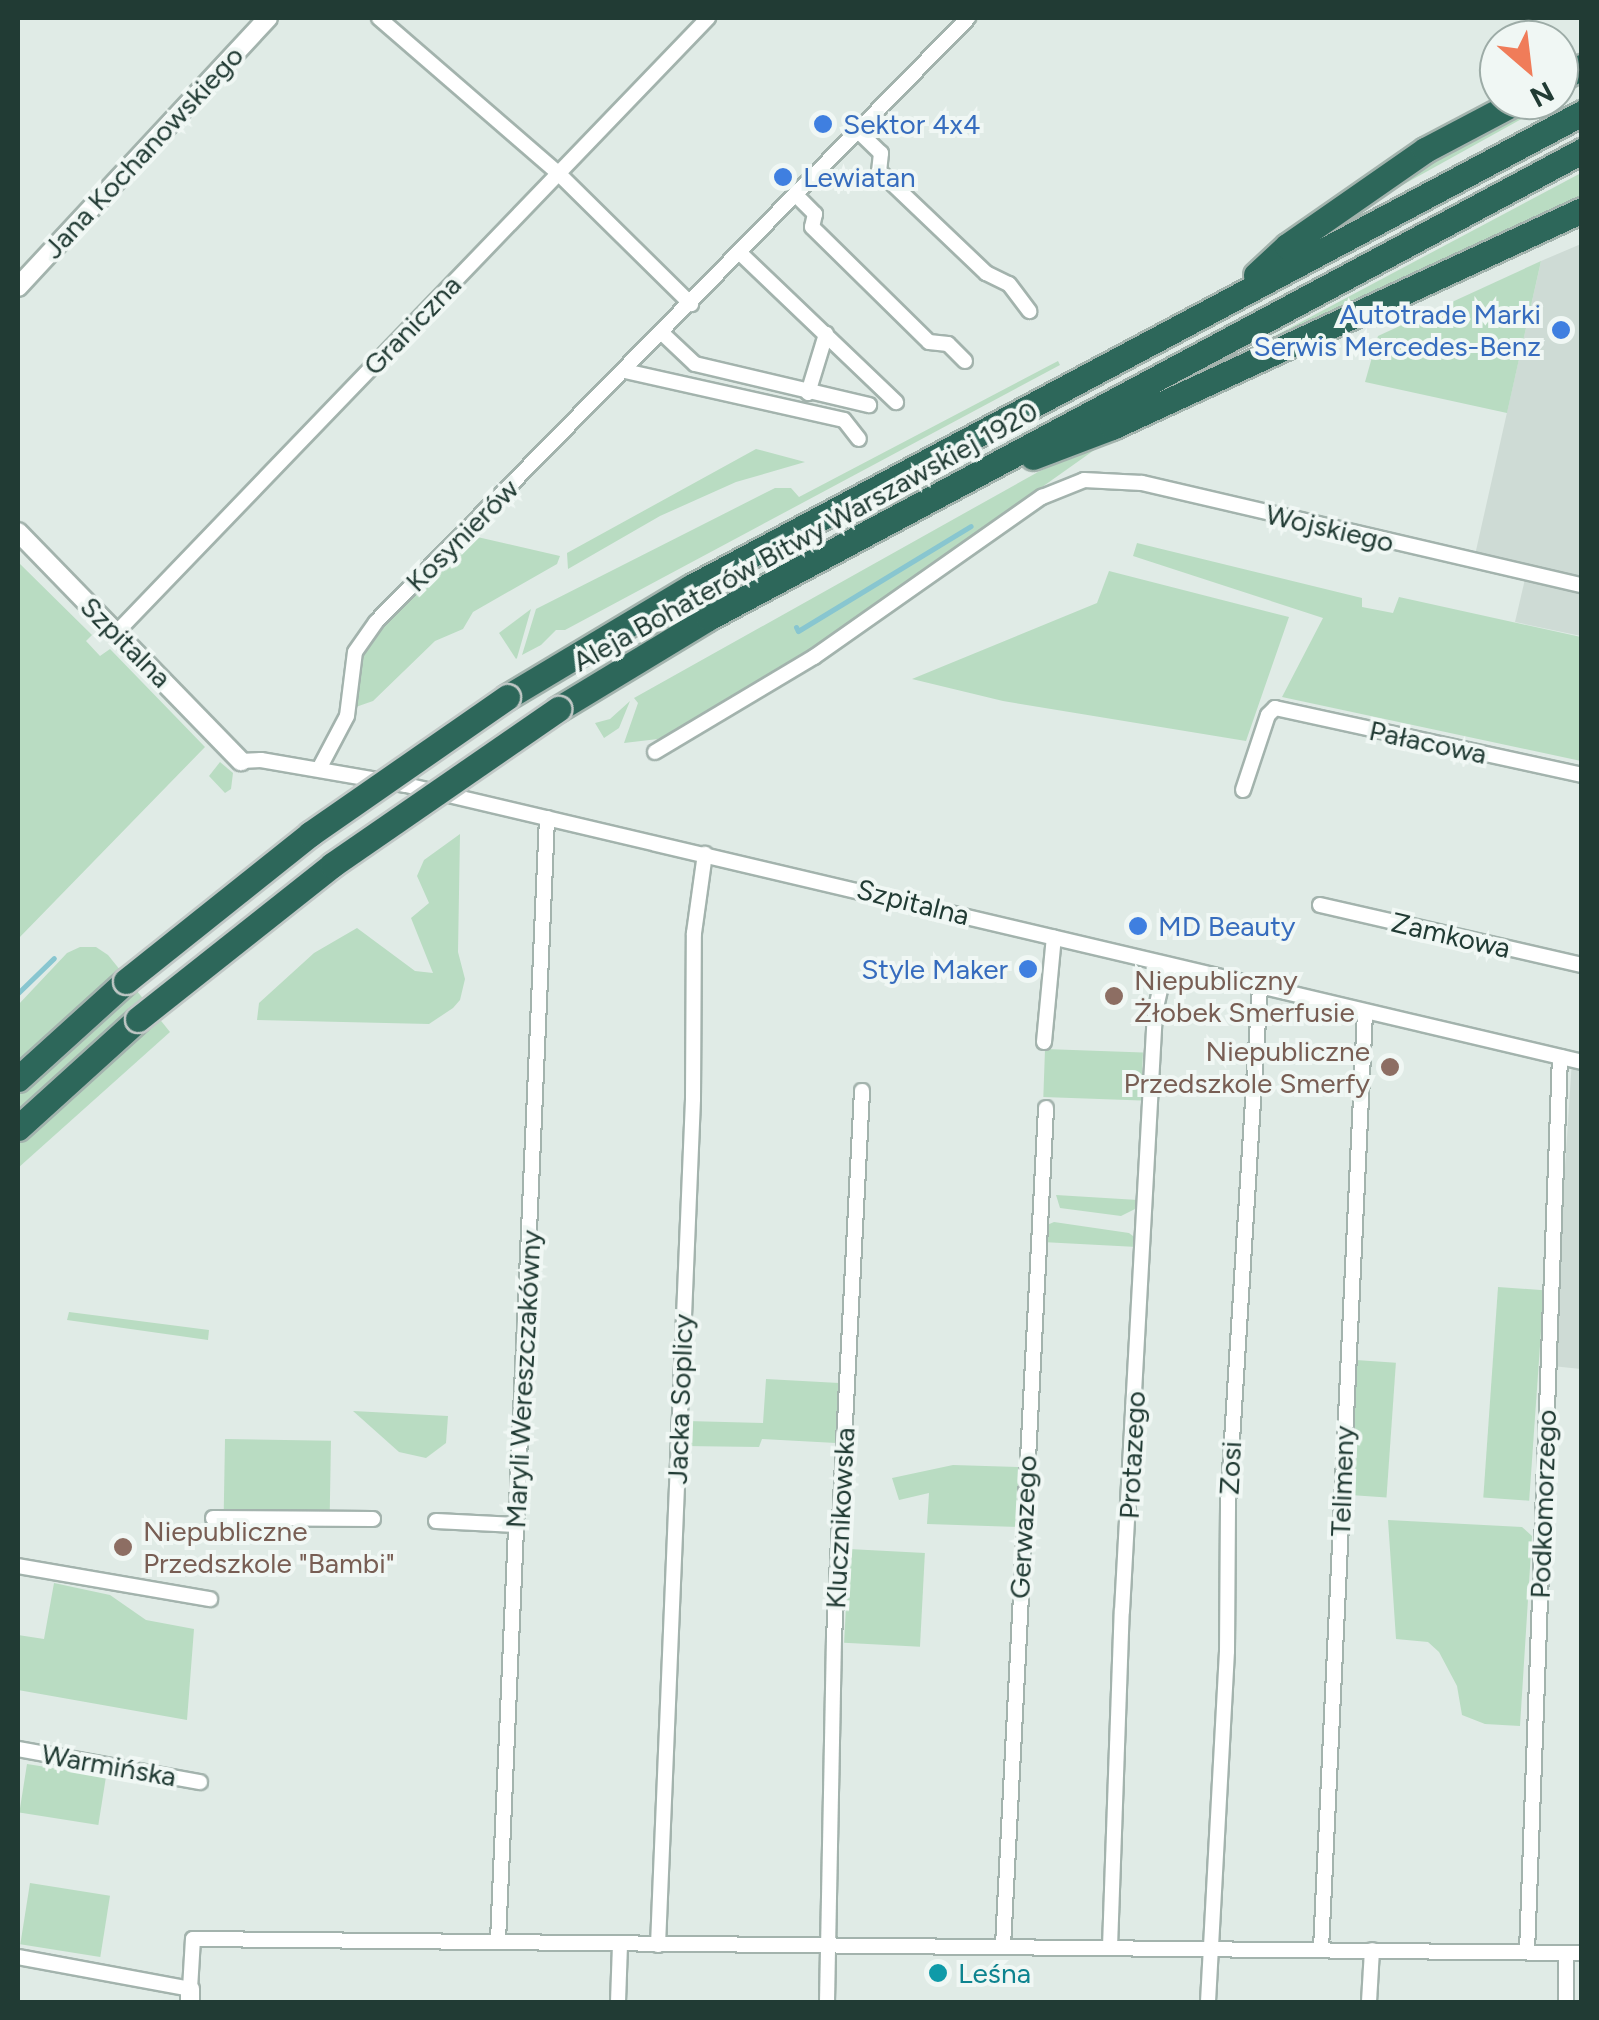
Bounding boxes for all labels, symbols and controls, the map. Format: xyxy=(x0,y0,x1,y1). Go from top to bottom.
north arrow xyxy=(1479,20,1579,120)
street label: Jana Kochanowskiego xyxy=(36,39,250,265)
text: N xyxy=(1525,75,1560,115)
place label: Sektor 4x4 xyxy=(843,107,980,141)
marker: Sektor 4x4 xyxy=(812,113,834,135)
place label: Lewiatan xyxy=(803,160,916,194)
marker: Lewiatan xyxy=(772,166,794,188)
street label: Graniczna xyxy=(356,268,468,382)
place label: Autotrade Marki Serwis Mercedes-Benz xyxy=(1254,297,1541,363)
marker: Autotrade Marki Serwis Mercedes-Benz xyxy=(1550,319,1572,341)
street label: Aleja Bohaterów Bitwy Warszawskiej 1920 xyxy=(567,394,1043,678)
street label: Kosynierów xyxy=(399,472,525,598)
street label: Wojskiego xyxy=(1263,497,1397,559)
street label: Szpitalna xyxy=(74,590,178,694)
street label: Pałacowa xyxy=(1366,713,1490,771)
street label: Szpitalna xyxy=(853,872,973,932)
street label: Zamkowa xyxy=(1388,905,1514,965)
place label: MD Beauty xyxy=(1158,909,1295,943)
marker: MD Beauty xyxy=(1127,915,1149,937)
place label: Style Maker xyxy=(861,952,1008,986)
marker: Style Maker xyxy=(1017,958,1039,980)
place label: Niepubliczny Żłobek Smerfusie xyxy=(1134,963,1355,1029)
marker: Niepubliczny Żłobek Smerfusie xyxy=(1103,985,1125,1007)
place label: Niepubliczne Przedszkole Smerfy xyxy=(1123,1034,1370,1100)
marker: Niepubliczne Przedszkole Smerfy xyxy=(1379,1056,1401,1078)
street label: Maryli Wereszczakówny xyxy=(498,1229,548,1529)
street label: Jacka Soplicy xyxy=(660,1313,700,1485)
street label: Protazego xyxy=(1112,1390,1152,1520)
street label: Podkomorzego xyxy=(1523,1409,1563,1599)
street label: Telimeny xyxy=(1323,1425,1361,1537)
street label: Klucznikowska xyxy=(818,1426,862,1610)
street label: Zosi xyxy=(1212,1440,1248,1496)
street label: Gerwazego xyxy=(1002,1454,1044,1600)
place label: Niepubliczne Przedszkole "Bambi" xyxy=(143,1514,395,1580)
marker: Niepubliczne Przedszkole "Bambi" xyxy=(112,1536,134,1558)
street label: Warmińska xyxy=(39,1737,179,1793)
place label: Leśna xyxy=(958,1956,1031,1990)
marker: Leśna xyxy=(927,1962,949,1984)

